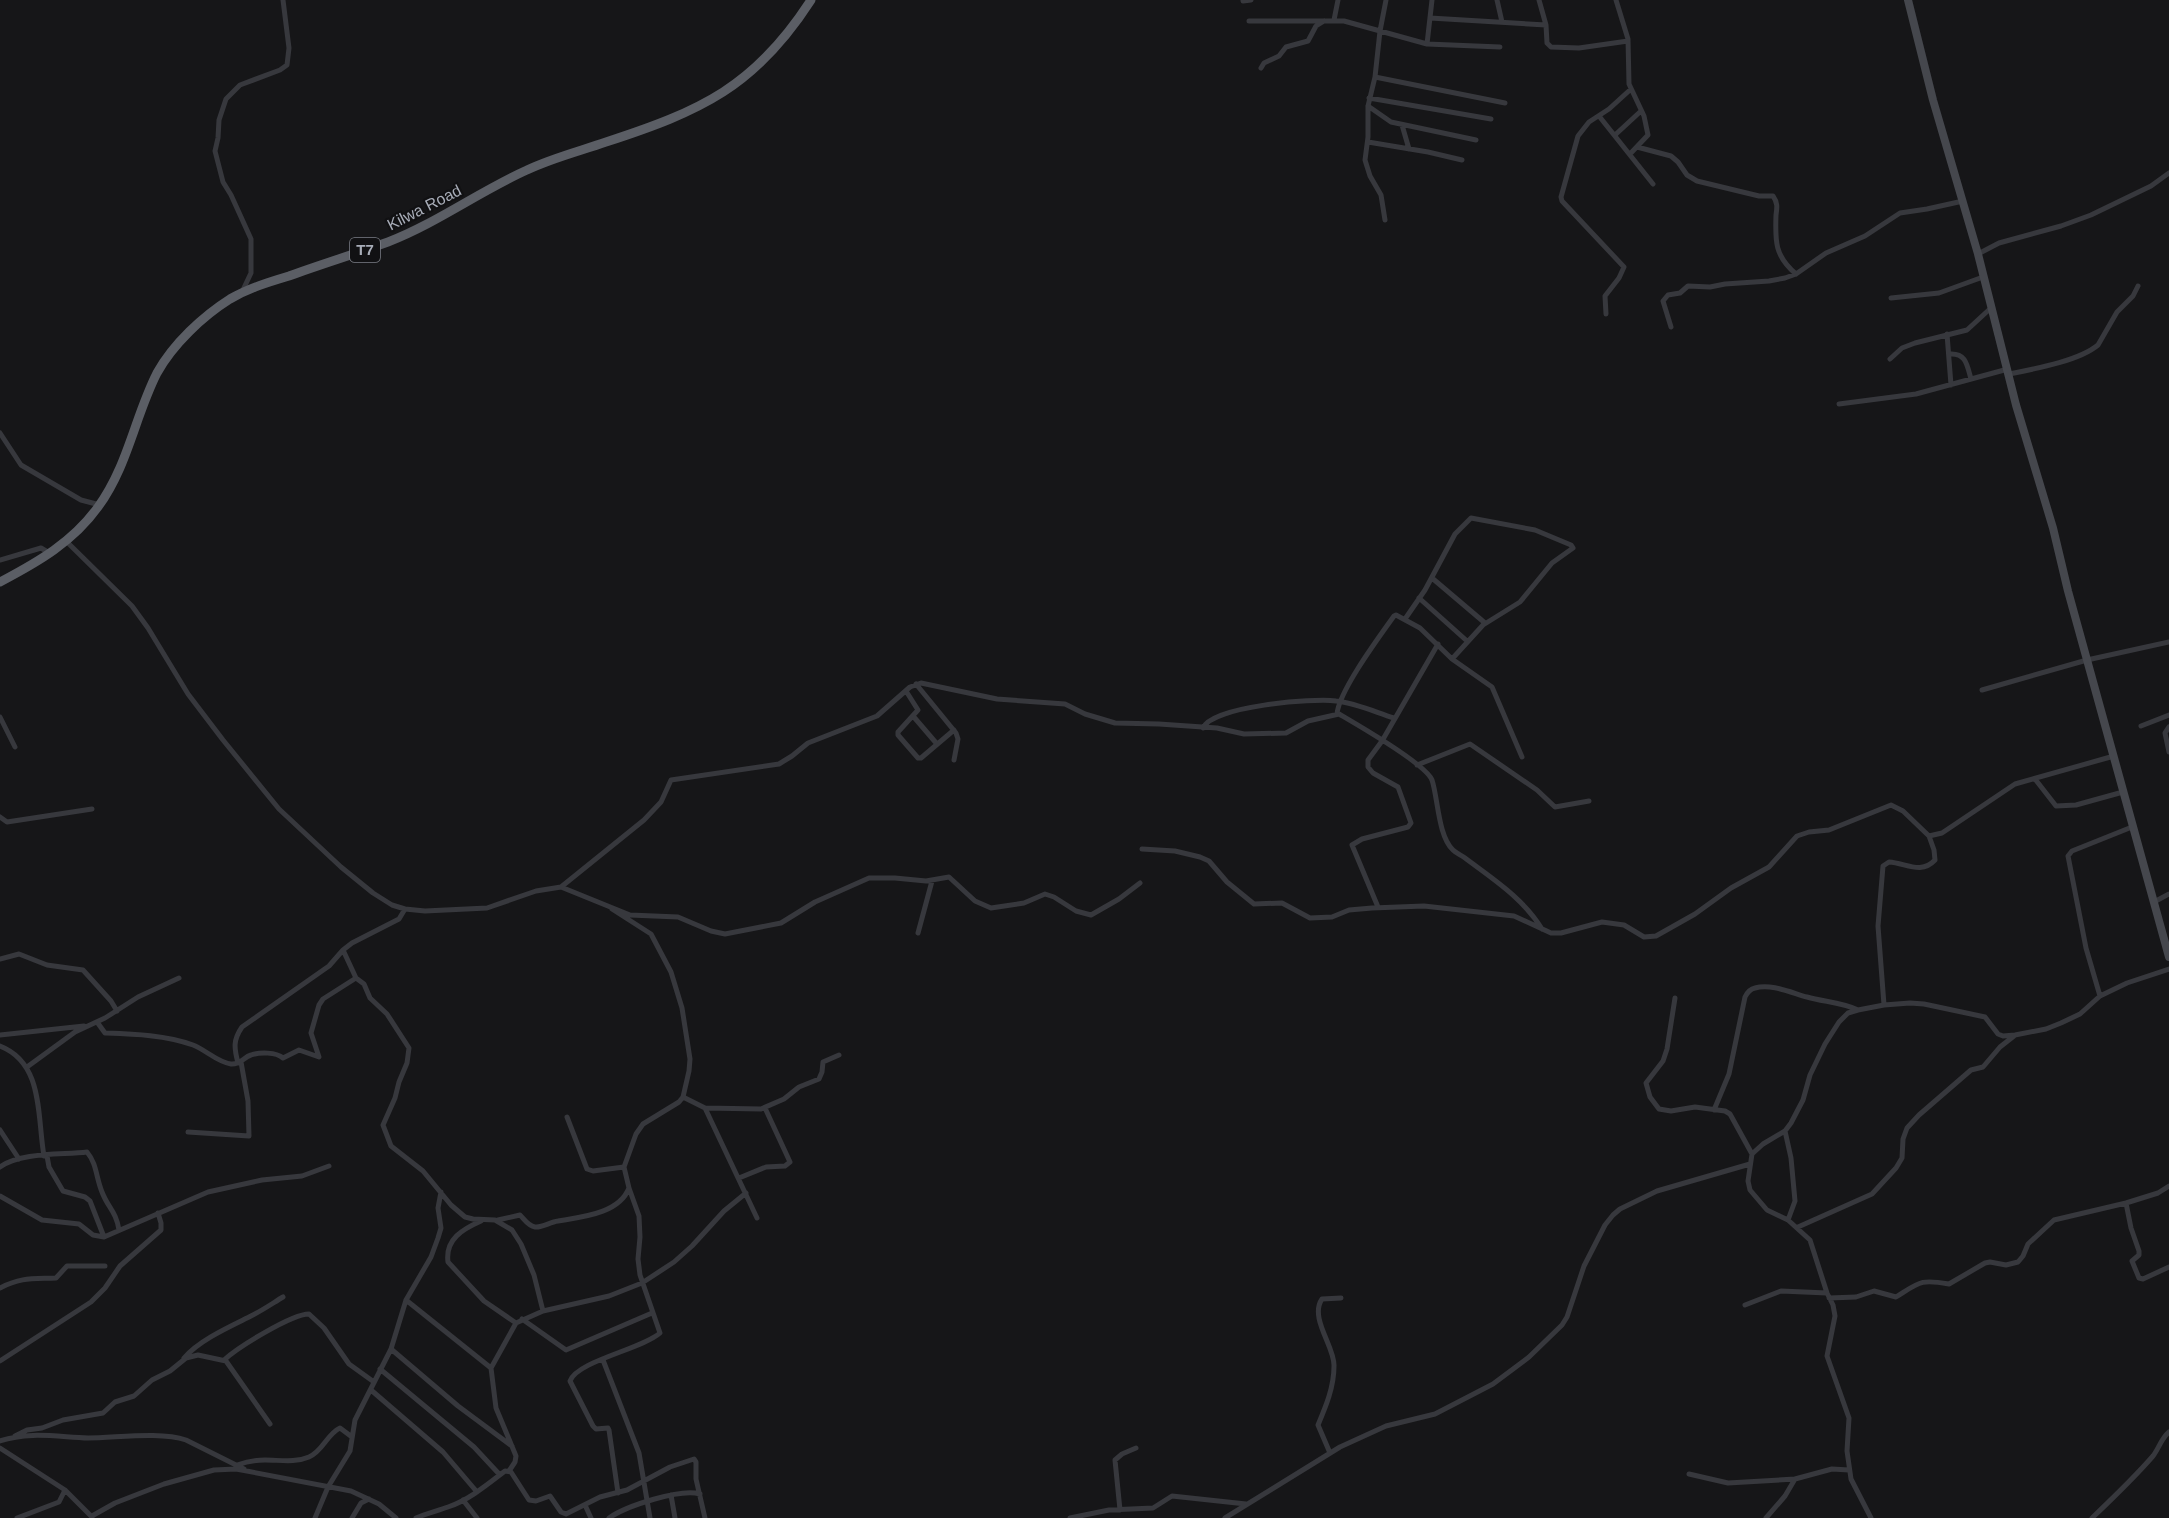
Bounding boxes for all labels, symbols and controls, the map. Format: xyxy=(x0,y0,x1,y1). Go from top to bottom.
street label: Kilwa Road xyxy=(384,181,464,233)
road number: T7 xyxy=(350,238,380,262)

